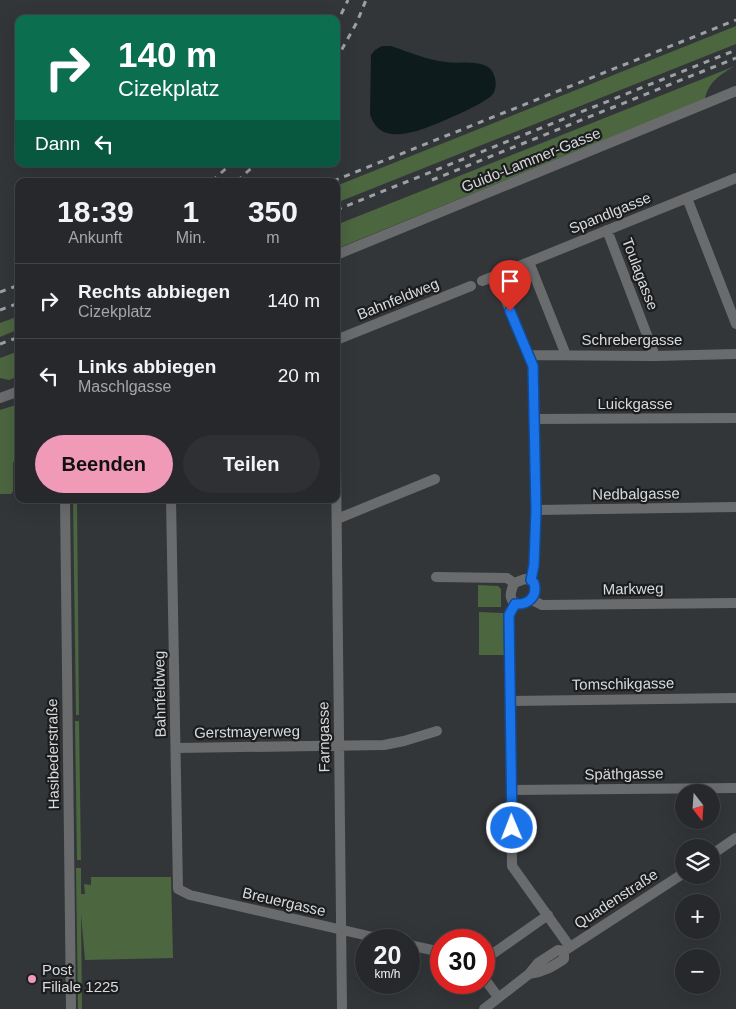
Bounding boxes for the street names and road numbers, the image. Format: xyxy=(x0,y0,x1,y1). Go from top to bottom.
street label: Guido-Lammer-Gasse xyxy=(459,124,603,195)
street label: Spandlgasse xyxy=(566,188,653,237)
street label: Toulagasse xyxy=(619,235,662,312)
street label: Bahnfeldweg xyxy=(354,274,441,323)
street label: Schrebergasse xyxy=(582,331,682,348)
street label: Luickgasse xyxy=(597,395,673,412)
street label: Nedbalgasse xyxy=(592,484,680,503)
street label: Markweg xyxy=(602,579,664,598)
street label: Bahnfeldweg xyxy=(150,650,169,738)
street label: Tomschikgasse xyxy=(572,674,674,693)
street label: Hasibederstraße xyxy=(43,698,62,810)
street label: Farngasse xyxy=(314,701,333,773)
street label: Gerstmayerweg xyxy=(194,722,300,741)
street label: Späthgasse xyxy=(584,764,664,783)
street label: Quadenstraße xyxy=(571,865,661,932)
street label: Breuergasse xyxy=(241,884,327,919)

